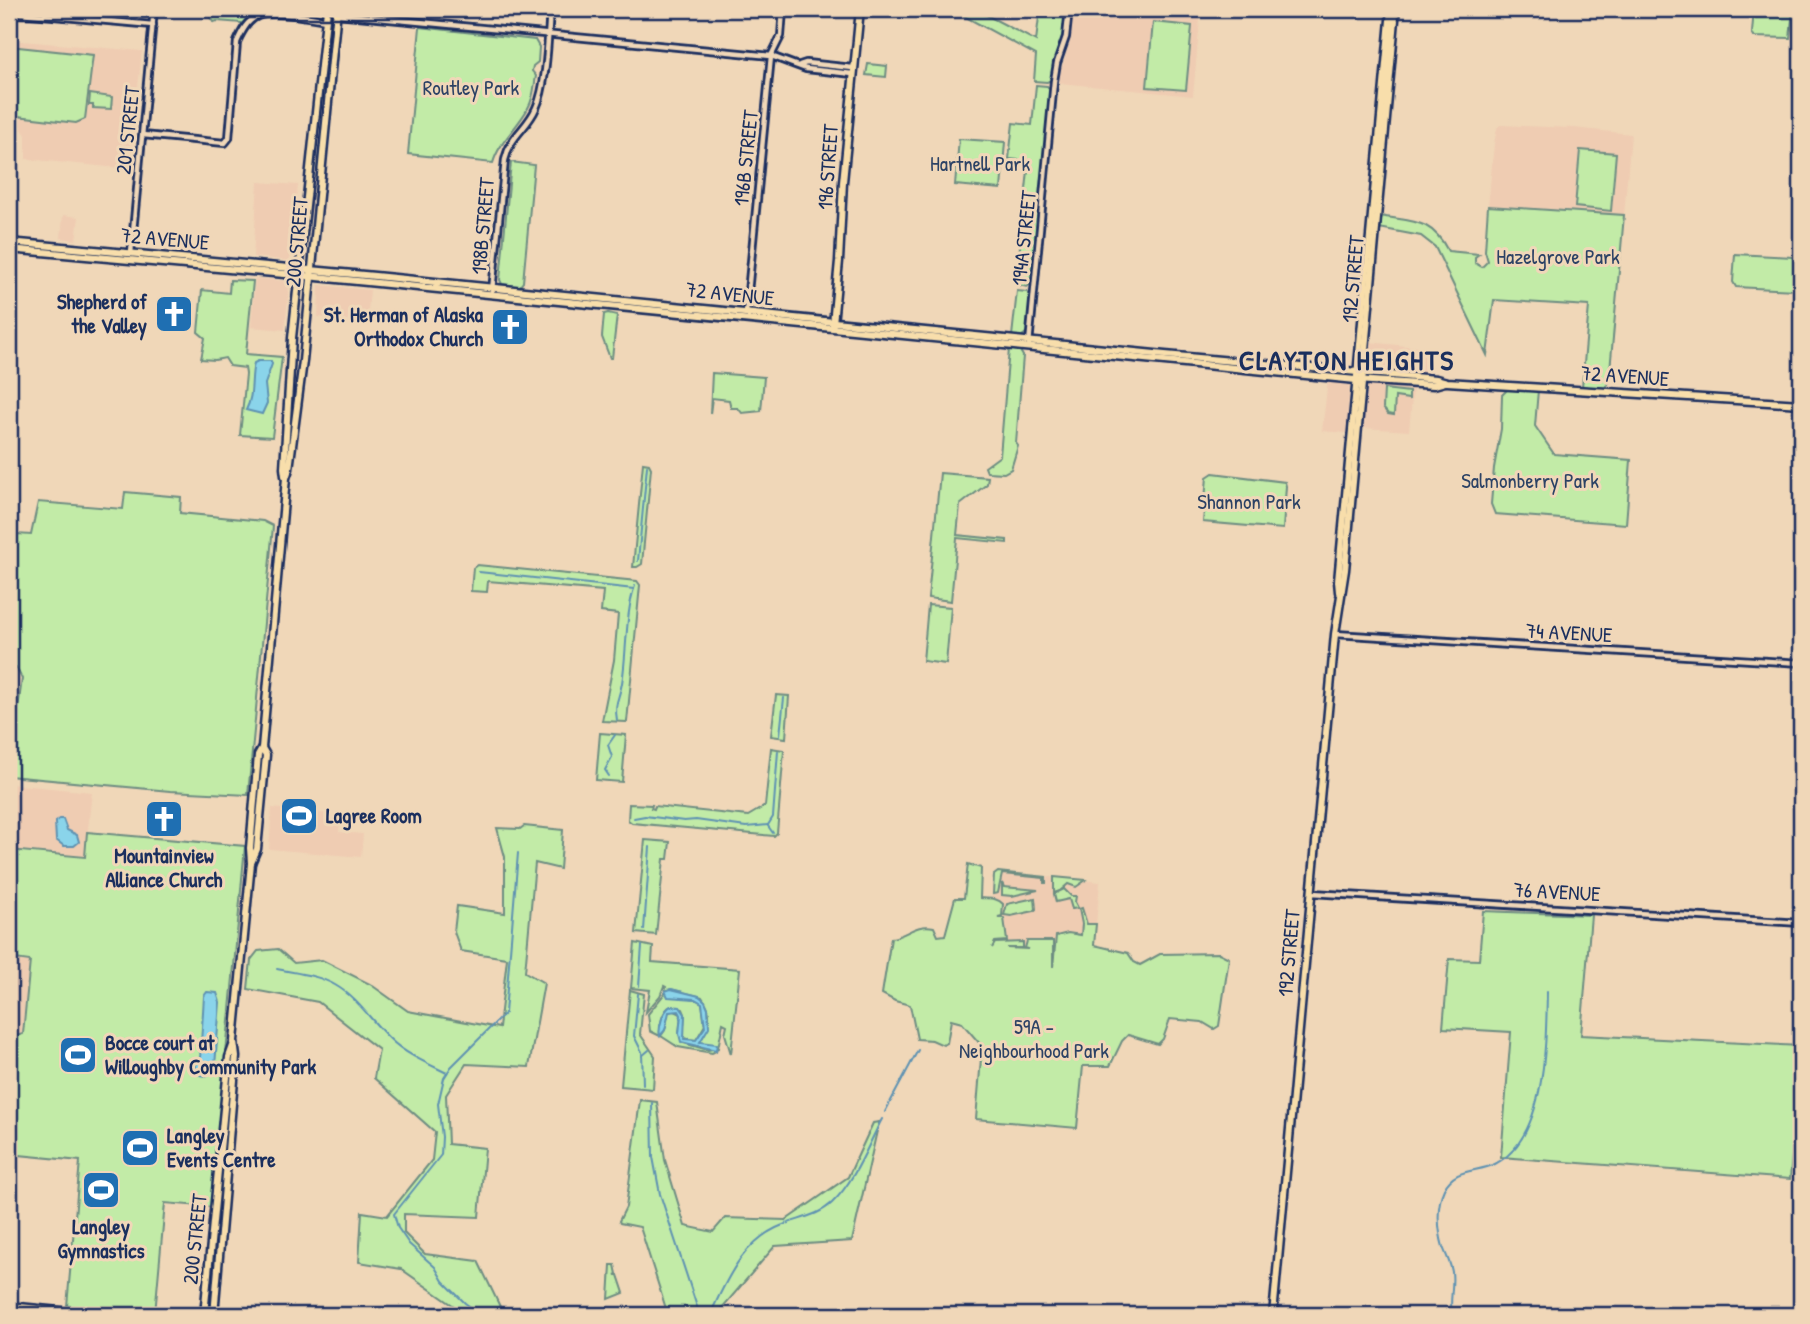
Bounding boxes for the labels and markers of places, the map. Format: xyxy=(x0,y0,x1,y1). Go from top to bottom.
place label: Shepherd of the Valley xyxy=(57,287,147,341)
church icon: Shepherd of the Valley xyxy=(153,293,195,335)
place label: St. Herman of Alaska Orthodox Church xyxy=(324,300,484,353)
church icon: St. Herman of Alaska Orthodox Church xyxy=(489,306,531,348)
sports icon: Lagree Room xyxy=(278,795,320,837)
church icon: Mountainview Alliance Church xyxy=(143,798,185,840)
place label: Lagree Room xyxy=(326,801,422,831)
place label: Mountainview Alliance Church xyxy=(106,841,223,894)
place label: Bocce court at Willoughby Community Park xyxy=(105,1028,317,1082)
sports icon: Bocce court at Willoughby Community Park xyxy=(57,1034,99,1076)
place label: Langley Events Centre xyxy=(167,1121,276,1174)
sports icon: Langley Events Centre xyxy=(119,1127,161,1169)
sports icon: Langley Gymnastics xyxy=(80,1169,122,1211)
place label: Langley Gymnastics xyxy=(57,1212,145,1266)

